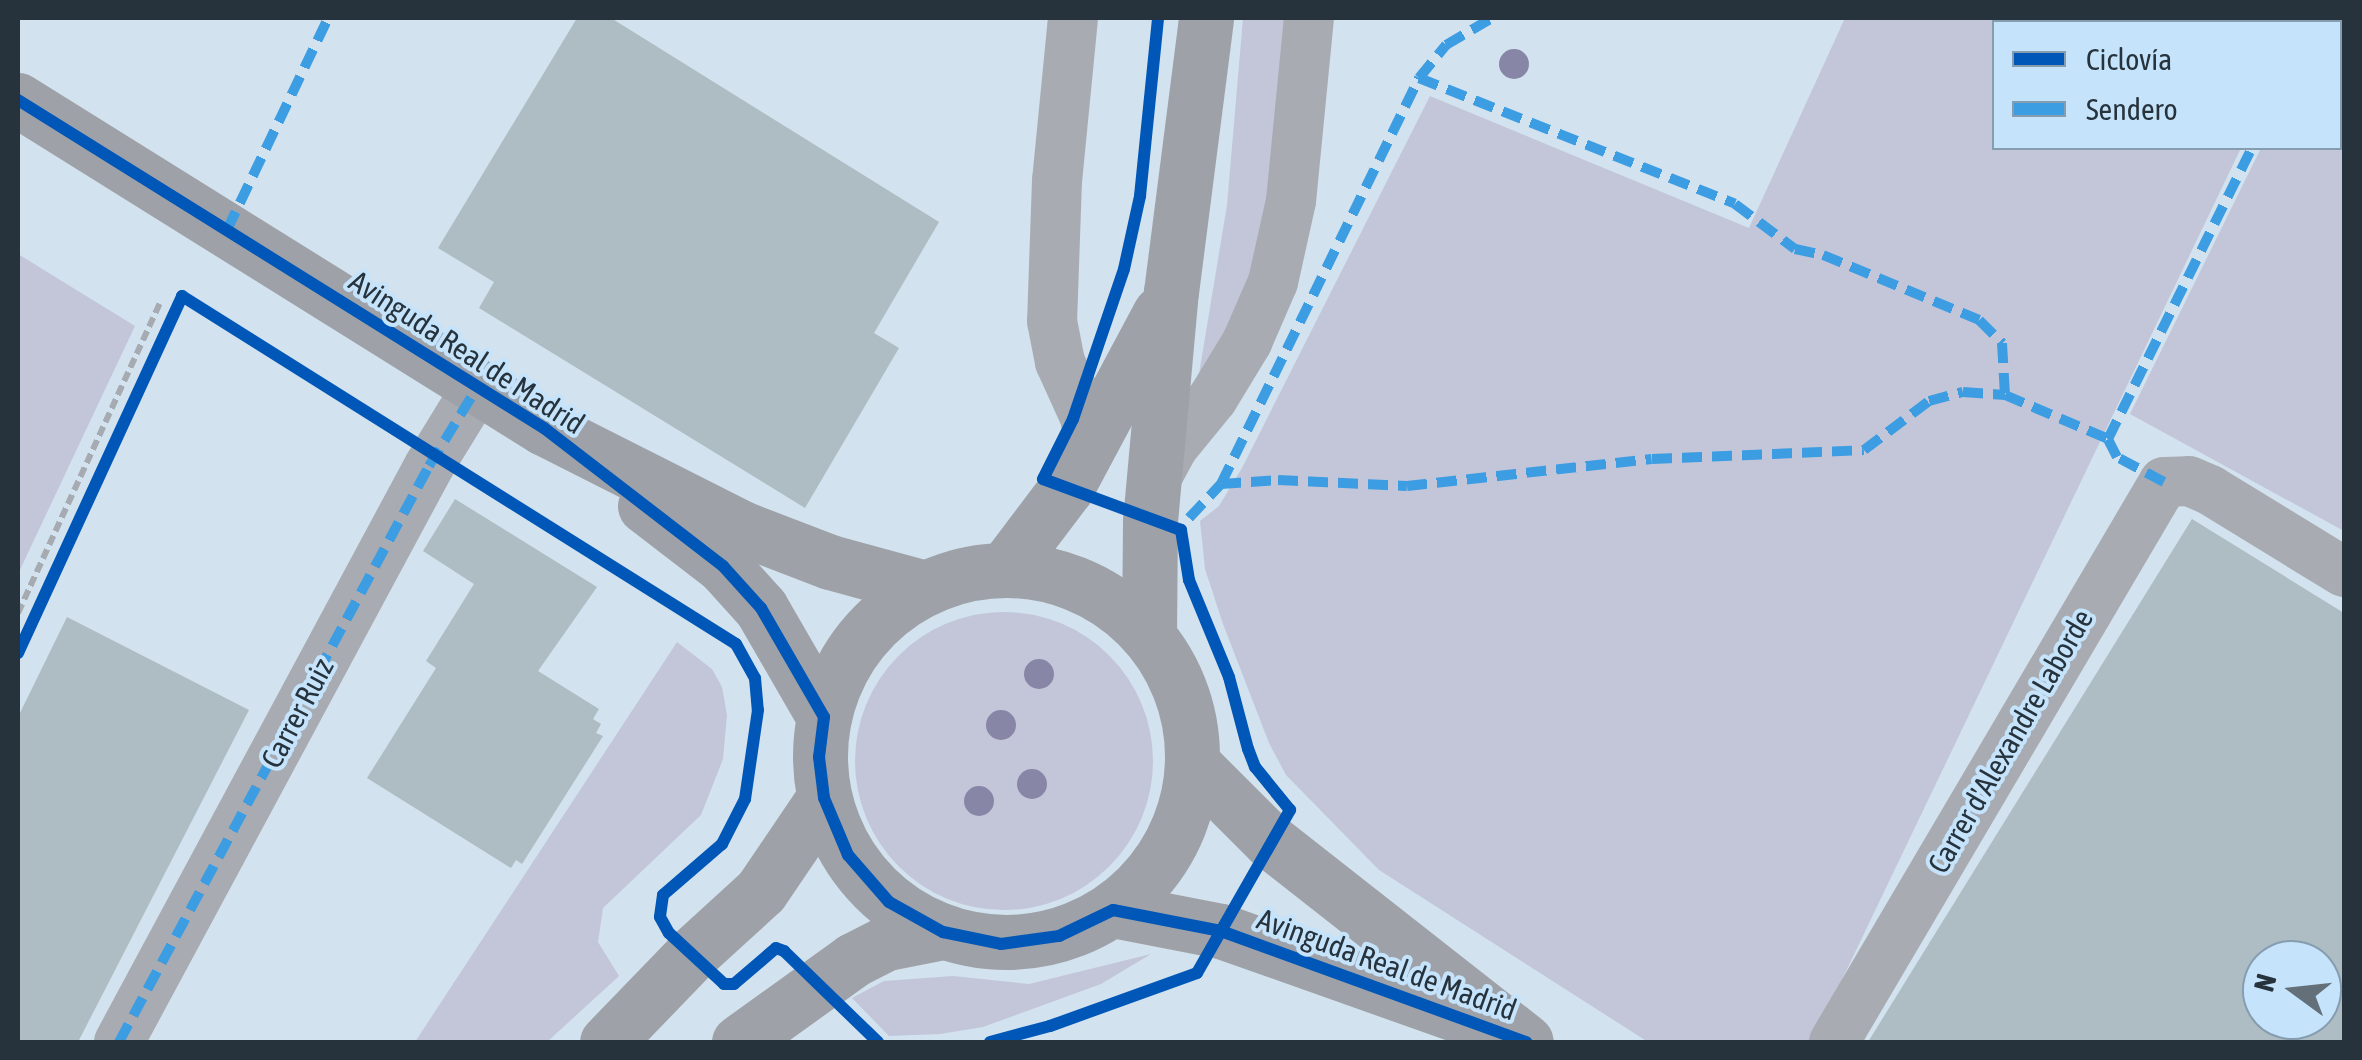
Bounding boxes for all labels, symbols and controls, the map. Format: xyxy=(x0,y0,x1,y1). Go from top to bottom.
legend xyxy=(1992,20,2342,150)
text: Ciclovía xyxy=(2086,42,2172,76)
text: Sendero xyxy=(2086,92,2178,126)
street label: Avinguda Real de Madrid xyxy=(343,263,591,441)
street label: Carrer d'Alexandre Laborde xyxy=(1920,603,2100,879)
street label: Carrer Ruiz xyxy=(253,652,341,774)
street label: Avinguda Real de Madrid xyxy=(1253,900,1521,1028)
north arrow xyxy=(2242,940,2342,1040)
text: N xyxy=(2247,971,2283,995)

